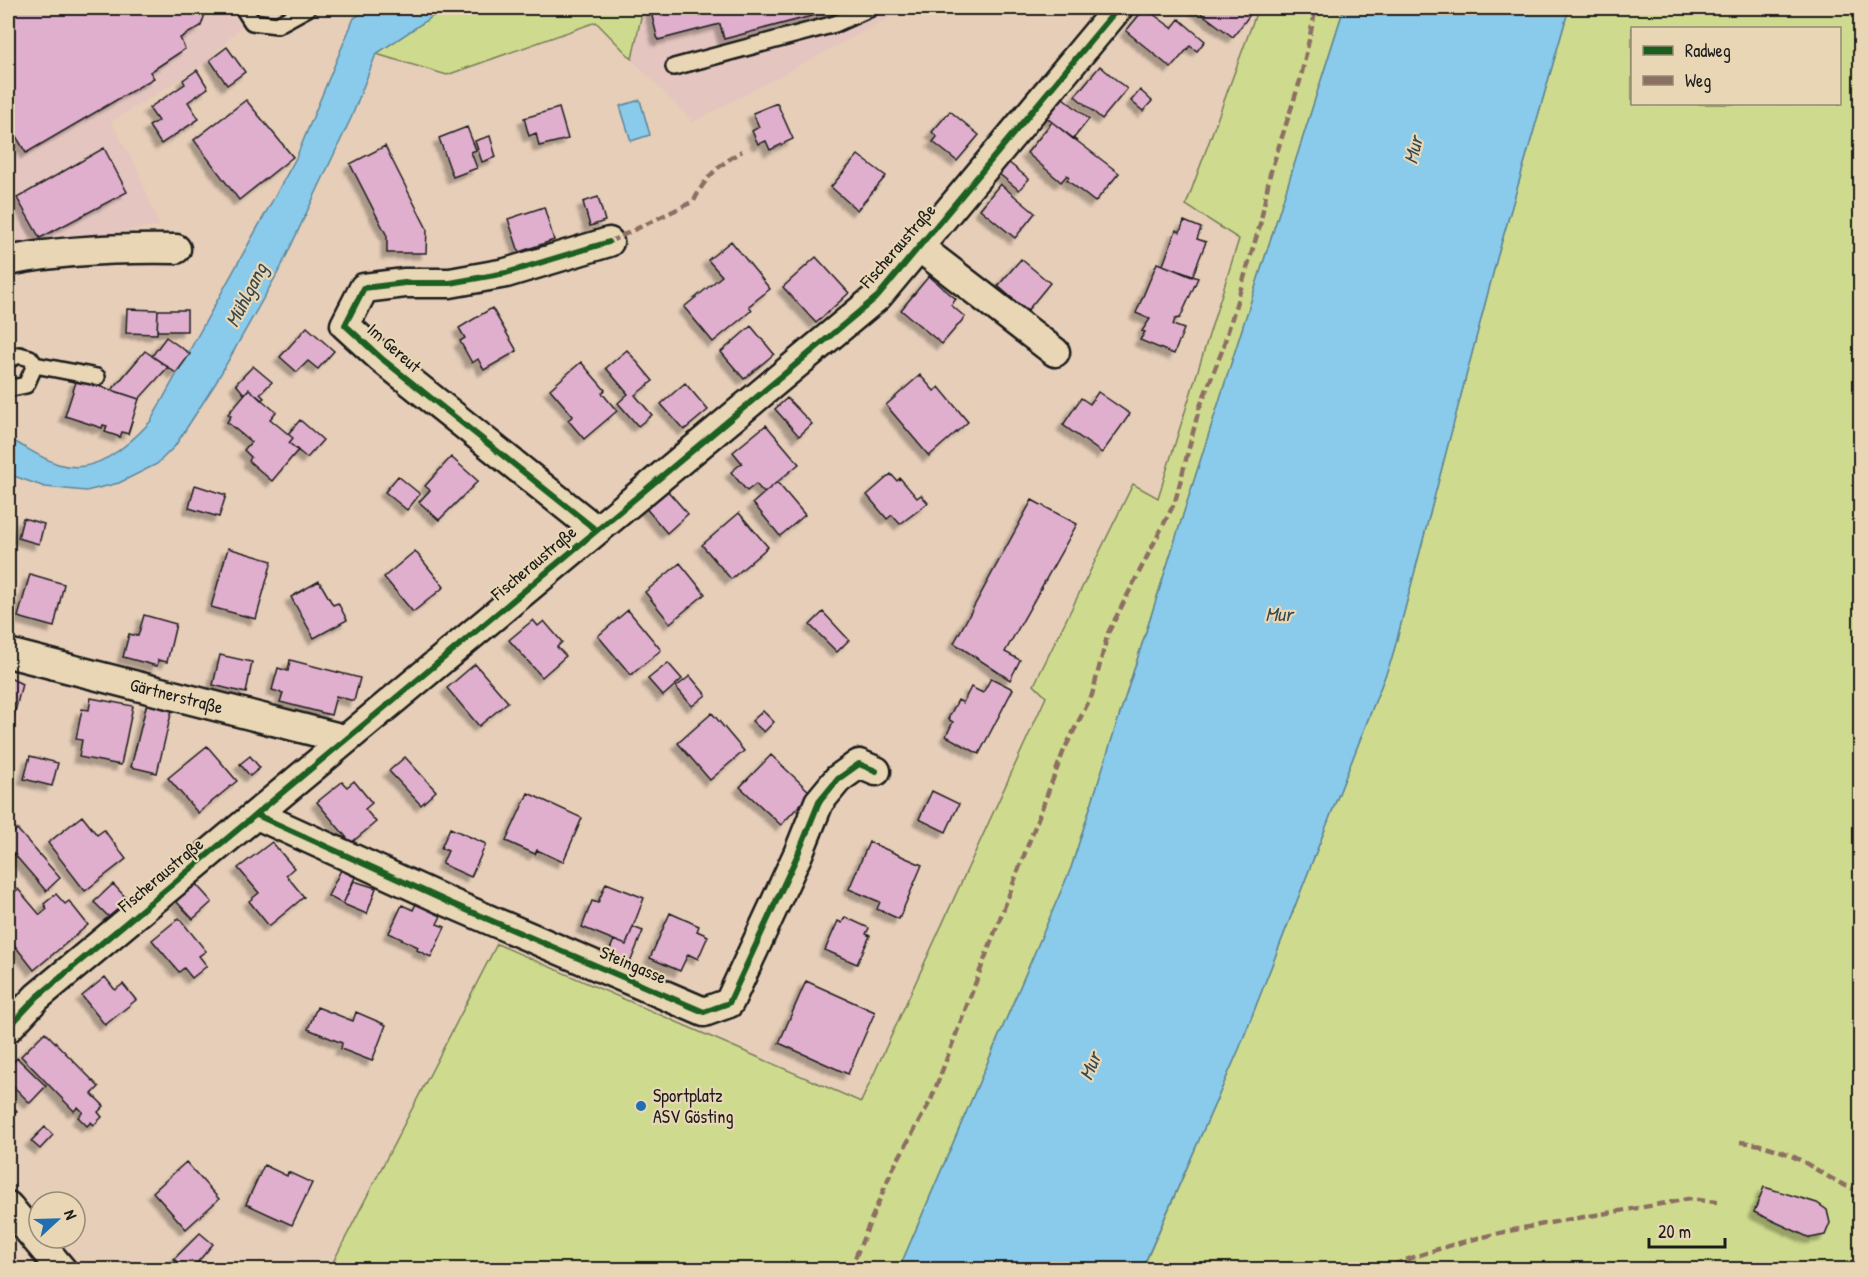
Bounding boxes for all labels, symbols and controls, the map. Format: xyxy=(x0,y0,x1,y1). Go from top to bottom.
legend xyxy=(1631,27,1841,105)
text: Radweg xyxy=(1685,38,1731,63)
text: Weg xyxy=(1685,68,1711,93)
water label: Mur xyxy=(1396,131,1429,166)
street label: Fischeraustraße xyxy=(853,198,941,294)
water label: Mühlgang xyxy=(218,257,274,332)
street label: Im Gereut xyxy=(362,317,427,379)
street label: Fischeraustraße xyxy=(485,519,582,606)
water label: Mur xyxy=(1265,600,1295,627)
street label: Gärtnerstraße xyxy=(128,672,226,720)
street label: Fischeraustraße xyxy=(112,831,209,918)
street label: Steingasse xyxy=(596,939,670,990)
water label: Mur xyxy=(1072,1046,1108,1084)
place label: Sportplatz ASV Gösting xyxy=(653,1083,734,1129)
marker: Sportplatz ASV Gösting xyxy=(634,1099,648,1113)
north arrow xyxy=(27,1190,87,1250)
text: N xyxy=(59,1206,83,1223)
scale bar xyxy=(1649,1211,1726,1249)
text: 20 m xyxy=(1658,1219,1691,1244)

